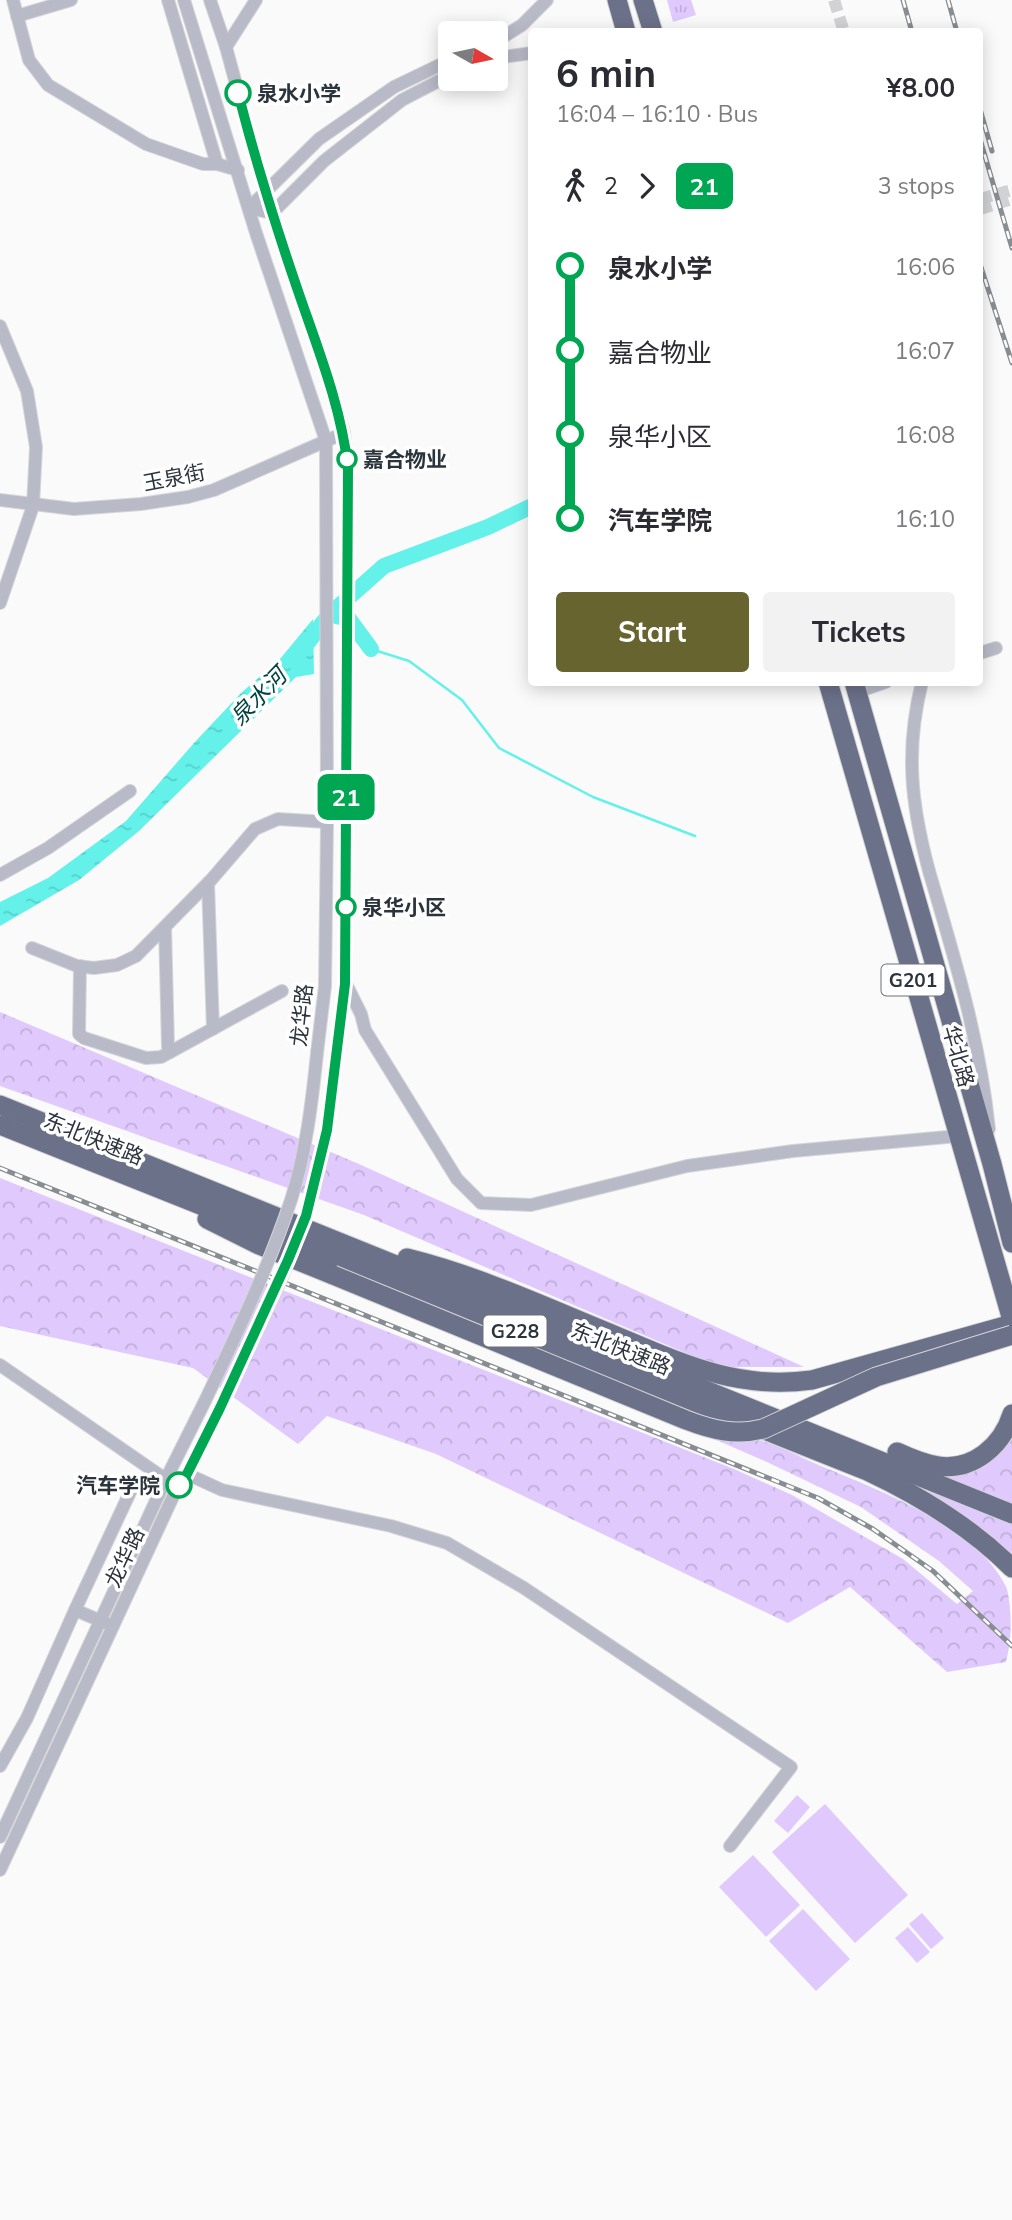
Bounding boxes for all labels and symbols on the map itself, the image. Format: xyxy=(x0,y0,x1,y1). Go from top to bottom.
north arrow xyxy=(438,21,508,91)
marker: 泉水小学 xyxy=(225,80,251,106)
place label: 泉水小学 xyxy=(257,80,341,106)
place label: 嘉合物业 xyxy=(363,446,447,472)
marker: 嘉合物业 xyxy=(337,449,357,469)
street label: 玉泉街 xyxy=(141,458,207,496)
water label: 泉水河 xyxy=(224,658,295,731)
line badge: 21 xyxy=(314,774,378,820)
place label: 泉华小区 xyxy=(362,894,446,920)
marker: 泉华小区 xyxy=(336,897,356,917)
road number: G201 xyxy=(881,964,944,996)
street label: 龙华路 xyxy=(285,982,317,1048)
street label: 华北路 xyxy=(938,1022,980,1090)
street label: 东北快速路 xyxy=(40,1106,148,1170)
road number: G228 xyxy=(484,1316,546,1346)
street label: 东北快速路 xyxy=(567,1316,675,1380)
place label: 汽车学院 xyxy=(76,1472,160,1498)
marker: 汽车学院 xyxy=(166,1472,192,1498)
street label: 龙华路 xyxy=(99,1523,149,1591)

